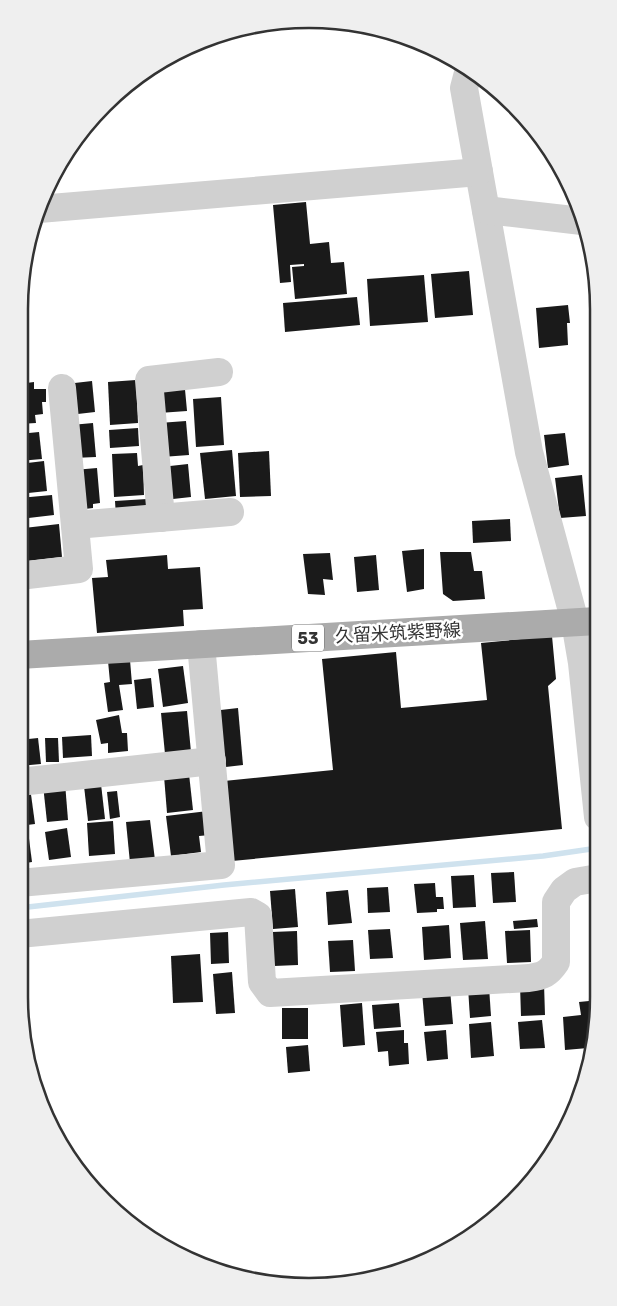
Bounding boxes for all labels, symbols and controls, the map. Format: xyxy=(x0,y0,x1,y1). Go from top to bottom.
street label: 久留米筑紫野線 xyxy=(335,619,461,647)
road number: 53 xyxy=(292,624,324,651)

